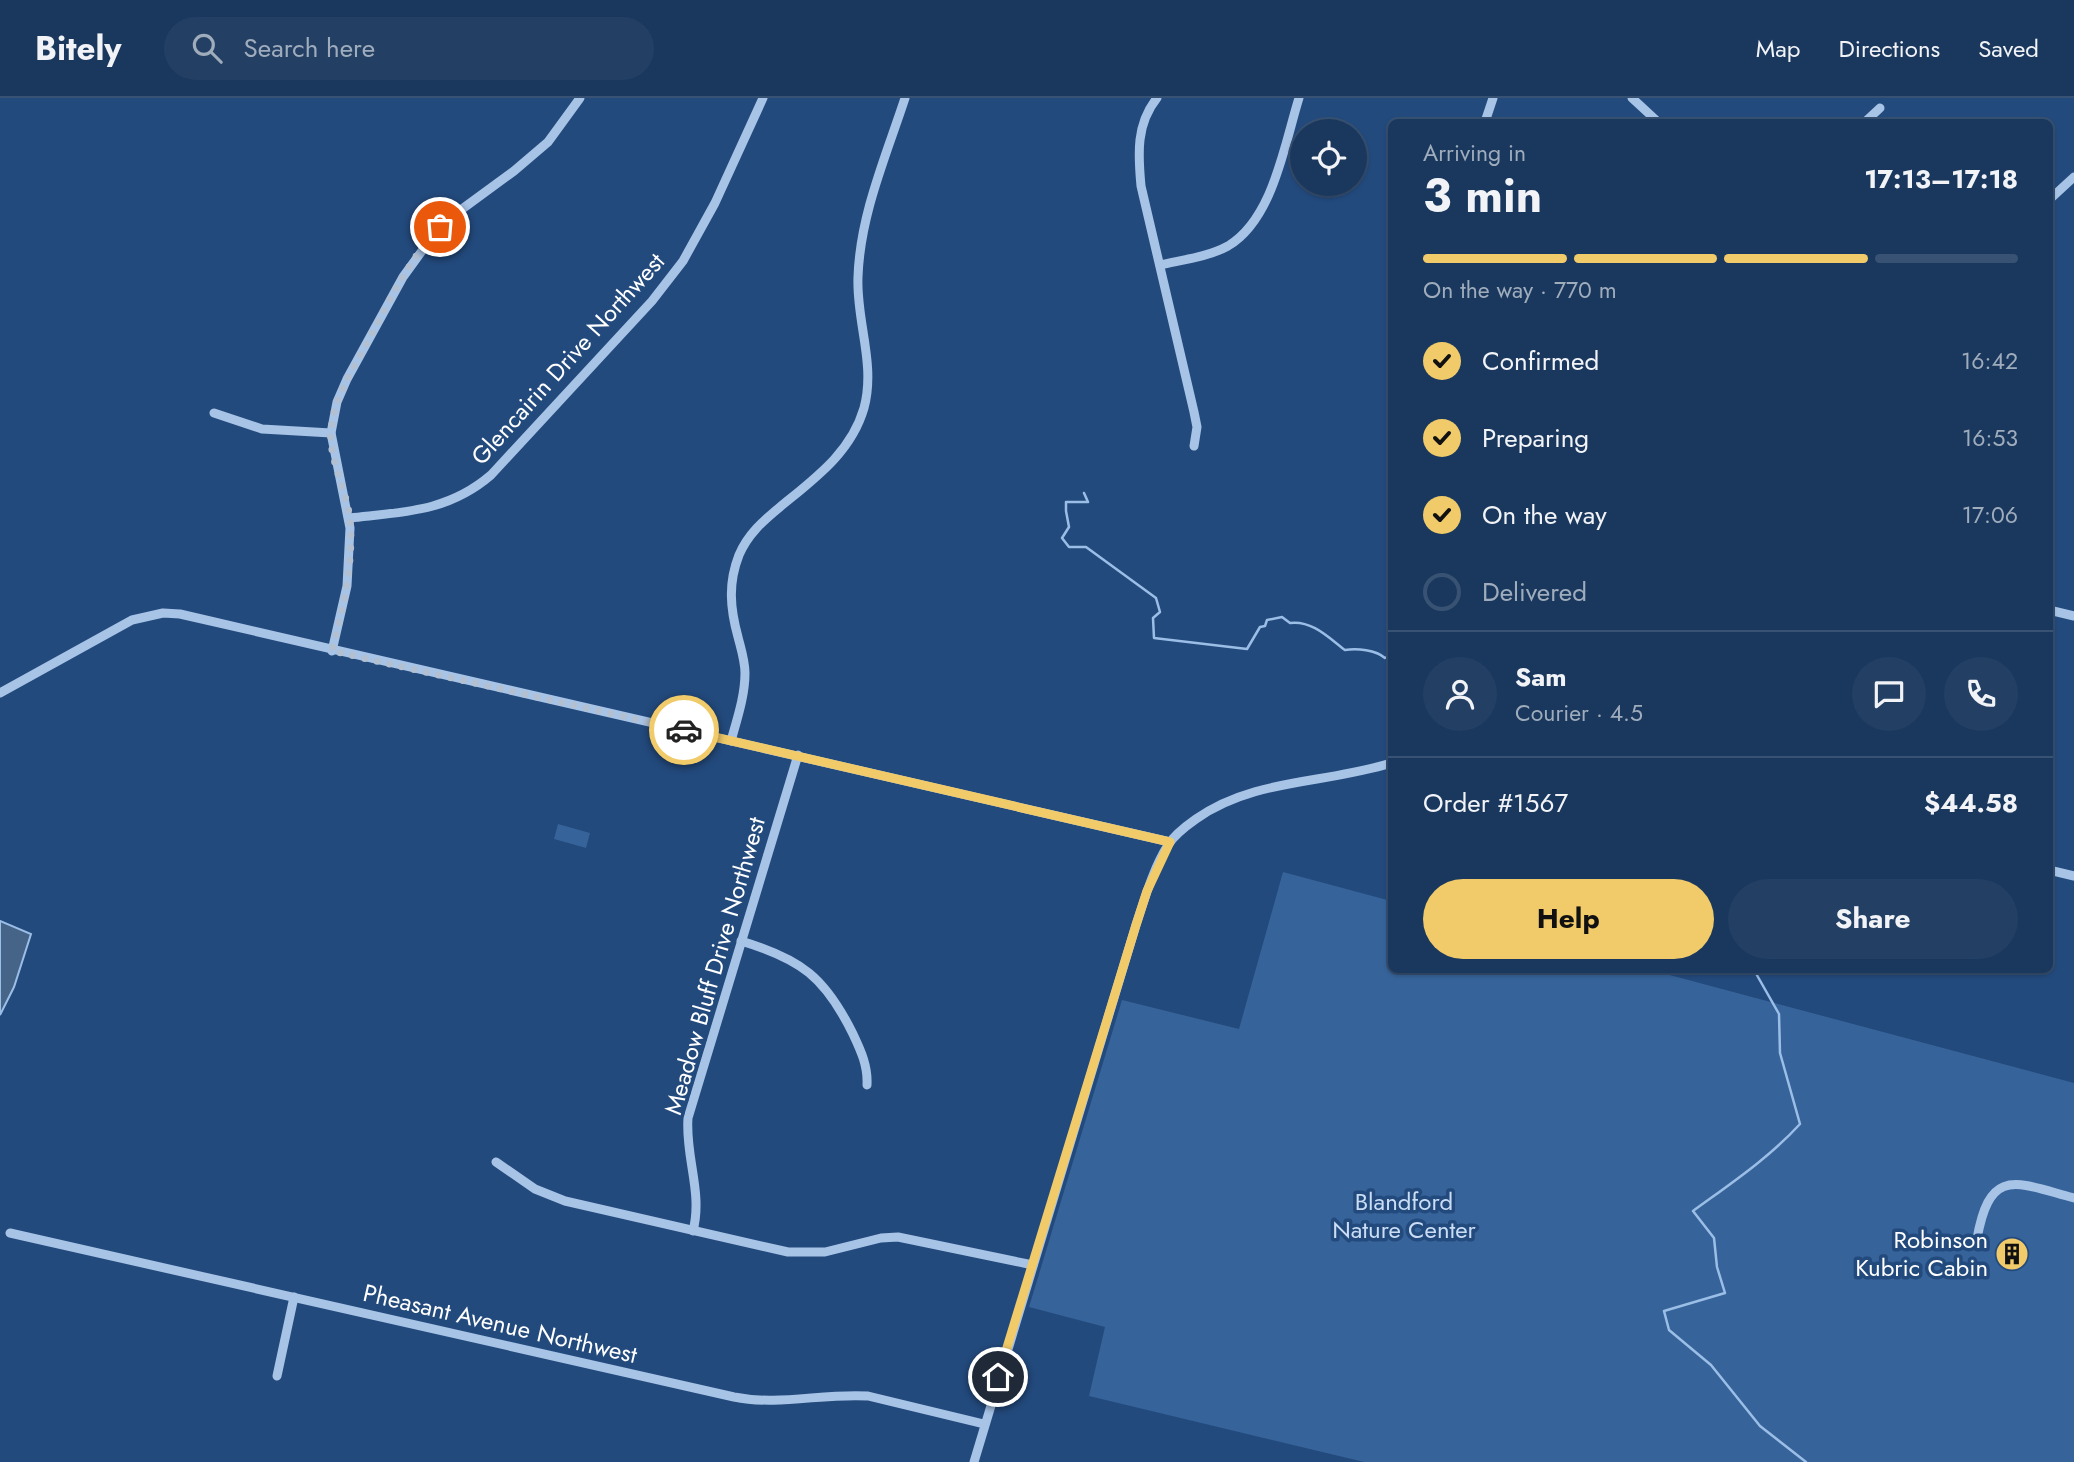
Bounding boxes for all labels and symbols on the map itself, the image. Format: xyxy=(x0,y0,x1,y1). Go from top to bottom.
pin xyxy=(410,197,470,257)
street label: Glencairin Drive Northwest xyxy=(463,245,673,473)
courier xyxy=(649,695,719,765)
street label: Meadow Bluff Drive Northwest xyxy=(655,813,774,1119)
park label: Blandford Nature Center xyxy=(1332,1184,1477,1247)
place label: Robinson Kubric Cabin xyxy=(1855,1222,1988,1285)
building icon: Robinson Kubric Cabin xyxy=(1993,1235,2031,1273)
street label: Pheasant Avenue Northwest xyxy=(360,1275,641,1372)
pin xyxy=(968,1347,1028,1407)

